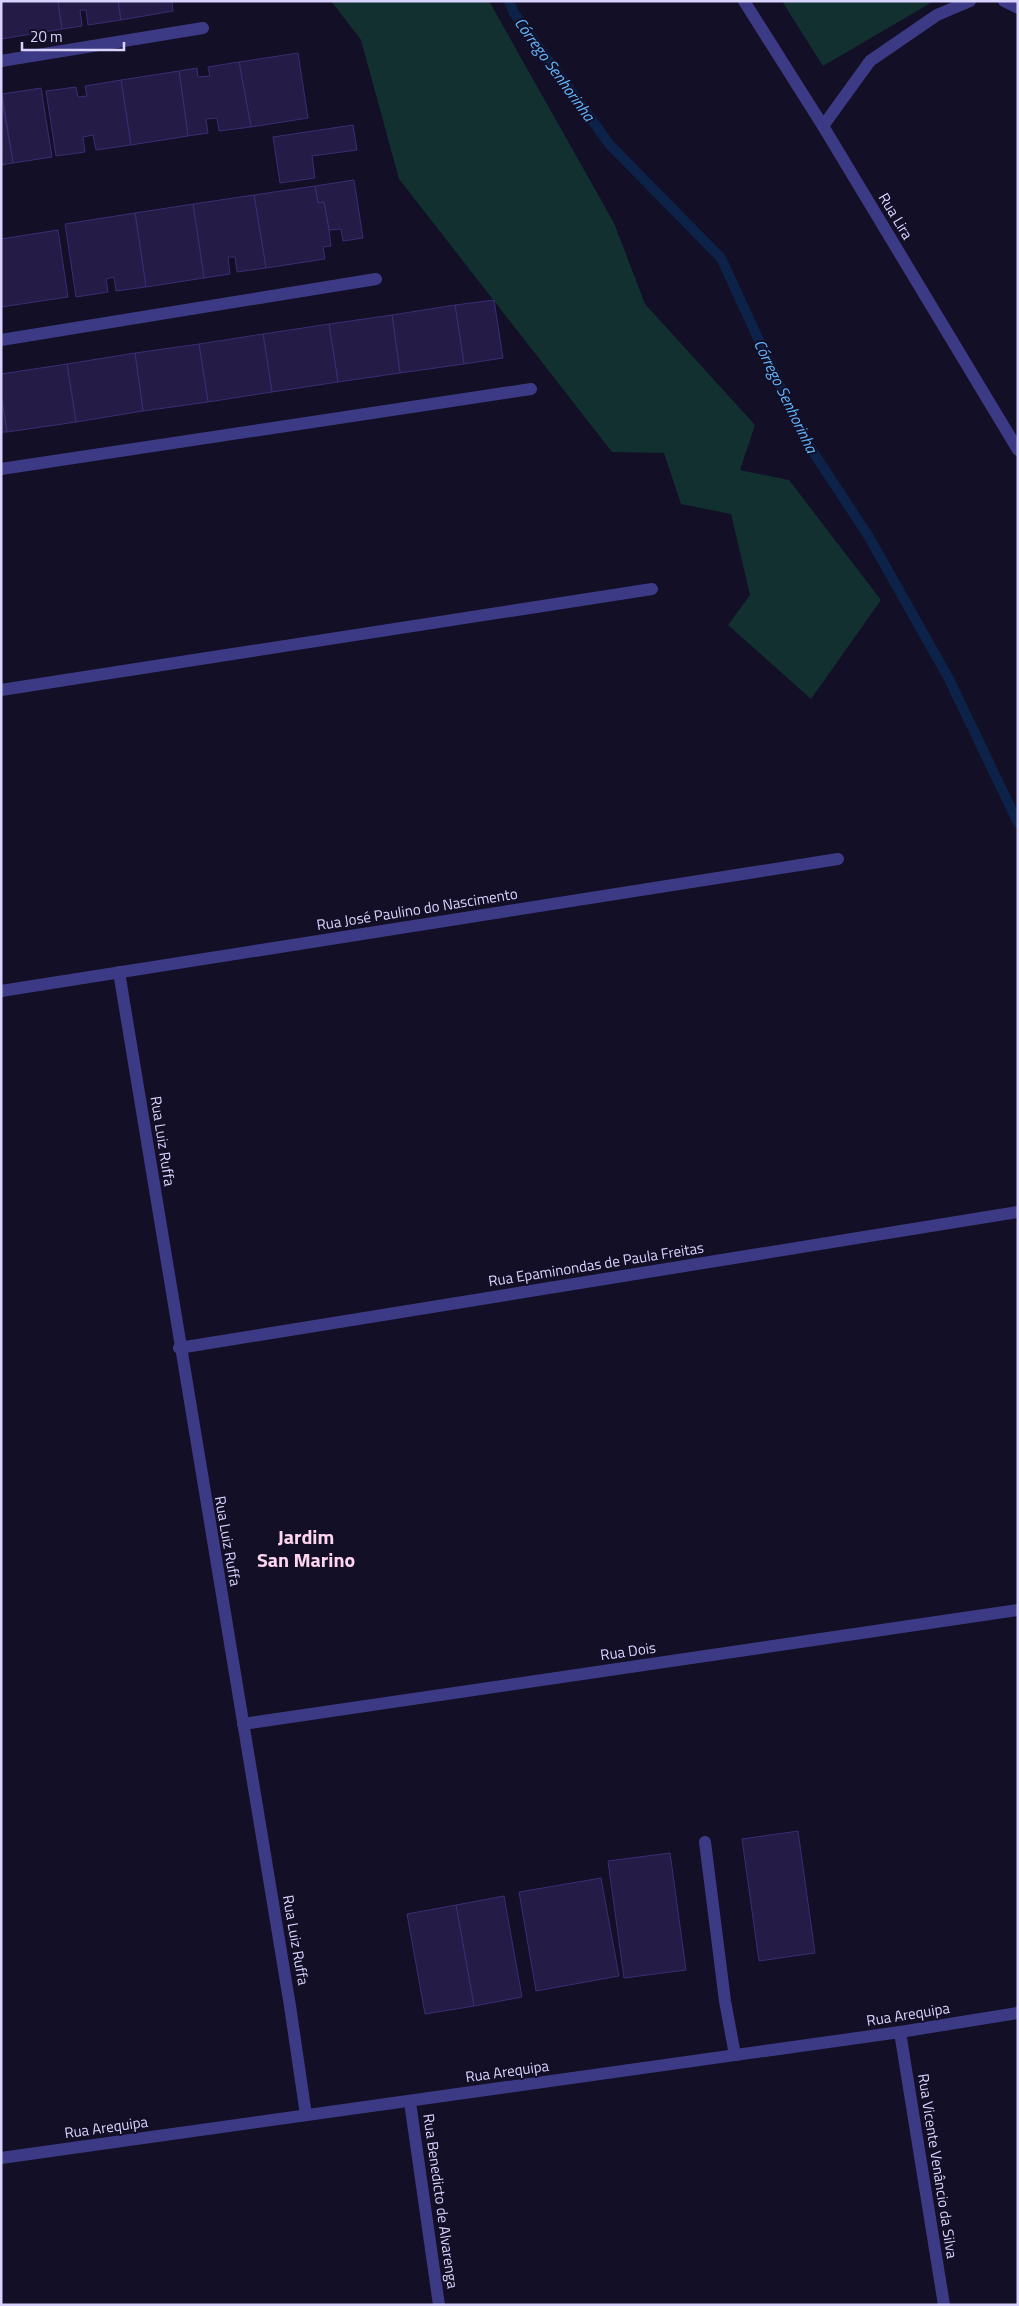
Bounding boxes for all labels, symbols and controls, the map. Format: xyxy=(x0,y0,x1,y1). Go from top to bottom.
water label: Córrego Senhorinha xyxy=(509,12,602,127)
scale bar xyxy=(22,20,125,52)
text: 20 m xyxy=(30,25,63,48)
street label: Rua Lira xyxy=(873,188,919,244)
water label: Córrego Senhorinha xyxy=(748,335,824,458)
street label: Rua José Paulino do Nascimento xyxy=(315,882,519,936)
street label: Rua Luiz Ruffa xyxy=(145,1094,182,1188)
street label: Rua Epaminondas de Paula Freitas xyxy=(487,1236,705,1292)
street label: Rua Luiz Ruffa xyxy=(209,1494,247,1588)
district label: Jardim San Marino xyxy=(257,1521,355,1575)
street label: Rua Dois xyxy=(599,1636,657,1666)
street label: Rua Luiz Ruffa xyxy=(277,1893,315,1987)
street label: Rua Arequipa xyxy=(865,1996,952,2032)
street label: Rua Arequipa xyxy=(464,2054,551,2088)
street label: Rua Vicente Venâncio da Silva xyxy=(912,2072,964,2261)
street label: Rua Arequipa xyxy=(63,2110,150,2144)
street label: Rua Benedicto de Alvarenga xyxy=(417,2112,465,2290)

